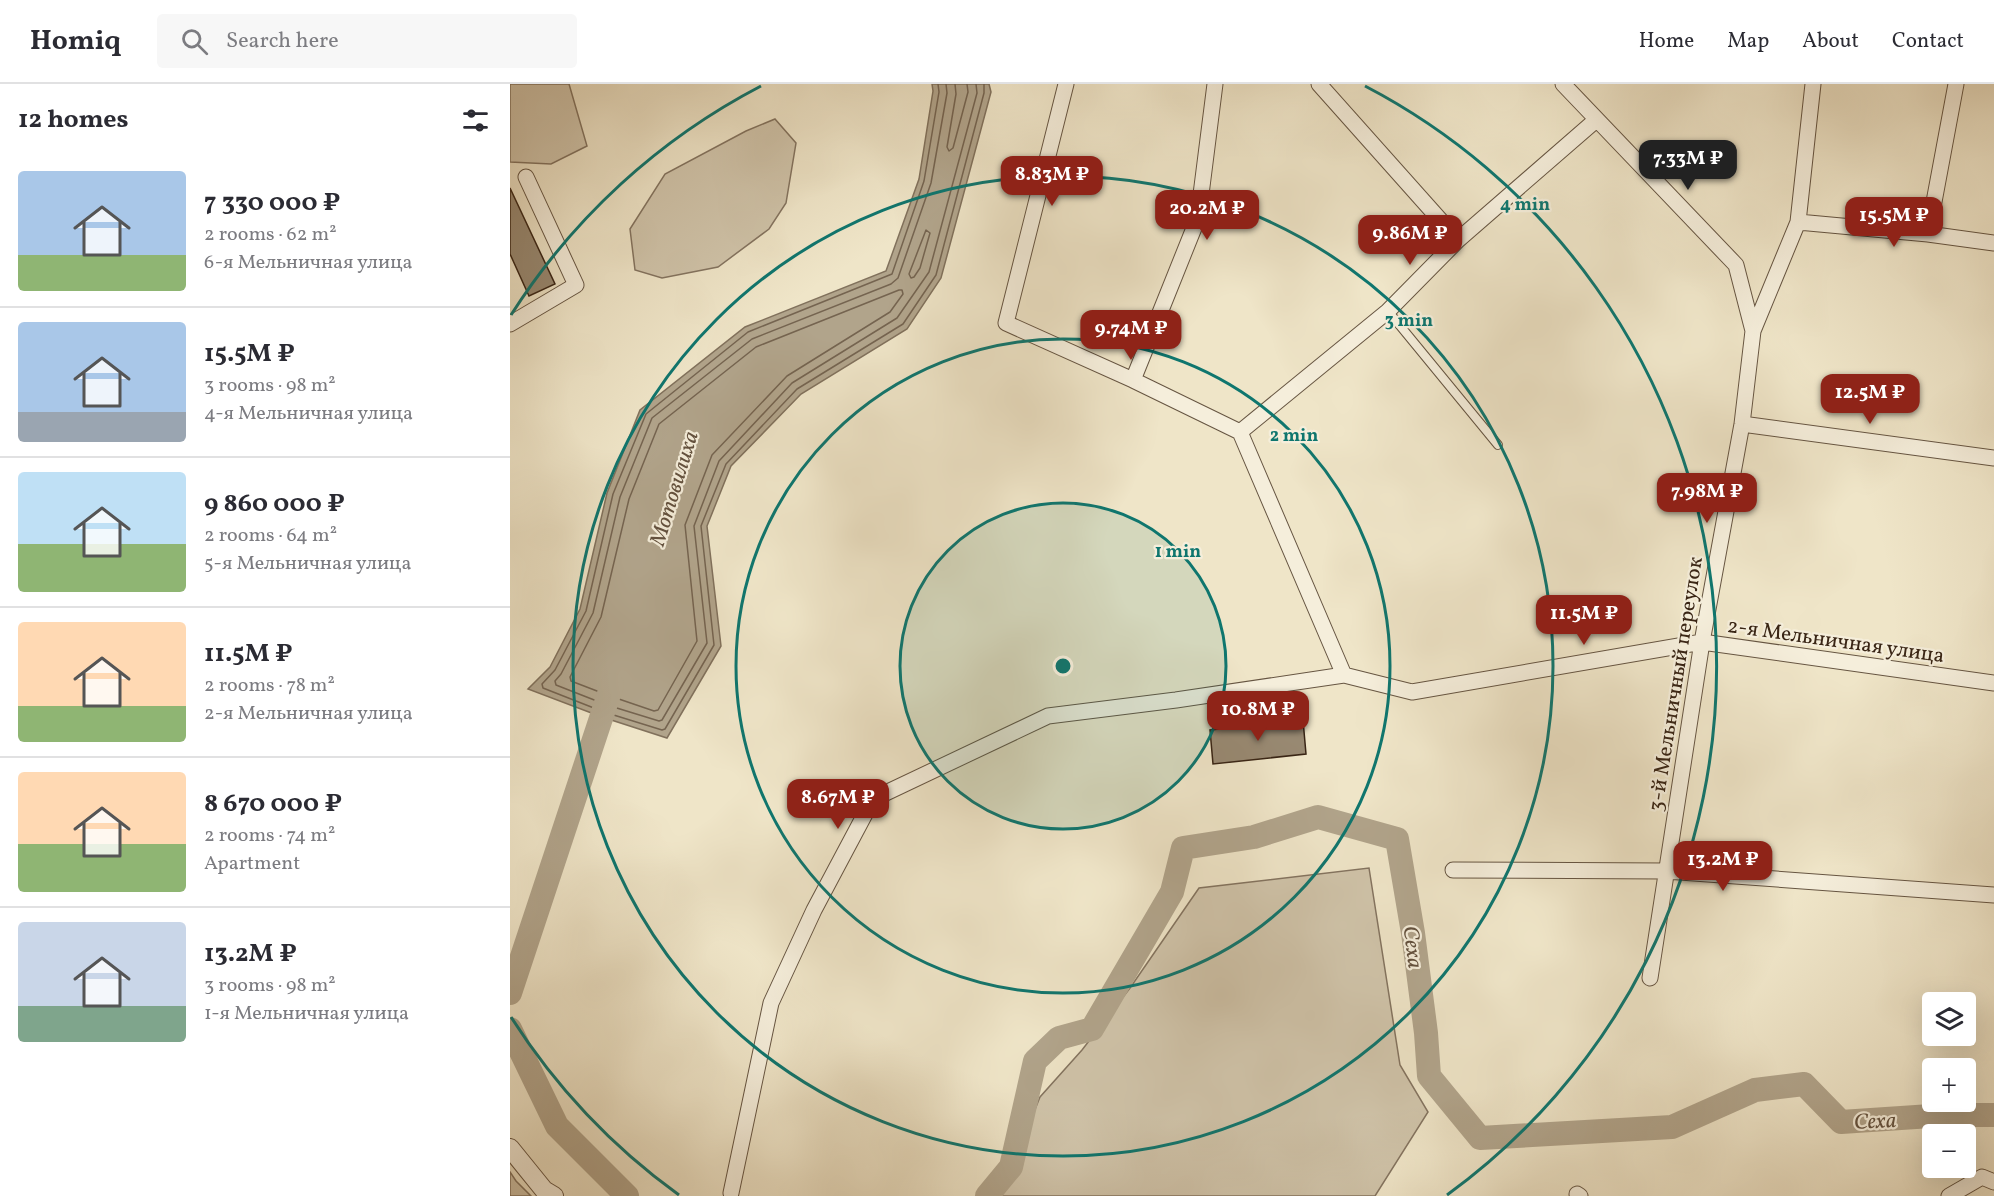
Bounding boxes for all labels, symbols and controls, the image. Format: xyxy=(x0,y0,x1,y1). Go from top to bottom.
search box xyxy=(157,14,577,68)
text: Homiq xyxy=(30,22,121,61)
icon: search xyxy=(178,25,211,58)
text: Search here xyxy=(226,26,339,57)
text: Home xyxy=(1639,27,1694,56)
text: Map xyxy=(1727,27,1769,56)
text: About xyxy=(1802,27,1859,56)
text: Contact xyxy=(1892,27,1964,56)
text: 12 homes xyxy=(18,102,129,138)
icon: filters xyxy=(459,104,492,137)
pin: 7.33M ₽ xyxy=(1633,140,1743,191)
text: 7.33M ₽ xyxy=(1653,145,1723,173)
pin: 8.83M ₽ xyxy=(997,156,1107,207)
text: 8.83M ₽ xyxy=(1015,161,1089,189)
text: 7 330 000 ₽ xyxy=(204,185,340,221)
pin: 20.2M ₽ xyxy=(1152,190,1262,241)
text: 4 min xyxy=(1500,193,1550,218)
icon: home xyxy=(66,195,138,267)
text: 20.2M ₽ xyxy=(1169,195,1245,223)
pin: 15.5M ₽ xyxy=(1839,197,1949,248)
text: 15.5M ₽ xyxy=(1859,202,1929,230)
pin: 9.86M ₽ xyxy=(1355,215,1465,266)
text: 9.86M ₽ xyxy=(1372,220,1448,248)
text: 2 rooms · 62 m² xyxy=(204,221,337,249)
text: 6-я Мельничная улица xyxy=(204,249,413,277)
text: 3 min xyxy=(1385,309,1433,334)
pin: 9.74M ₽ xyxy=(1076,310,1186,361)
text: 9.74M ₽ xyxy=(1094,315,1168,343)
text: 15.5M ₽ xyxy=(204,336,295,372)
icon: home xyxy=(66,346,138,418)
text: 3 rooms · 98 m² xyxy=(204,372,336,400)
pin: 12.5M ₽ xyxy=(1815,374,1925,425)
text: 12.5M ₽ xyxy=(1835,379,1905,407)
text: 4-я Мельничная улица xyxy=(204,400,413,428)
text: 2 min xyxy=(1270,424,1318,449)
water label: Мотовилиха xyxy=(643,428,708,551)
pin: 7.98M ₽ xyxy=(1652,473,1762,524)
text: 7.98M ₽ xyxy=(1671,478,1743,506)
text: 9 860 000 ₽ xyxy=(204,486,345,522)
icon: home xyxy=(66,496,138,568)
text: 2 rooms · 64 m² xyxy=(204,522,337,550)
text: 1 min xyxy=(1155,540,1201,565)
text: 5-я Мельничная улица xyxy=(204,550,411,578)
street label: 3-й Мельничный переулок xyxy=(1642,555,1711,814)
pin: 11.5M ₽ xyxy=(1529,595,1639,646)
text: 11.5M ₽ xyxy=(1550,600,1618,628)
street label: 2-я Мельничная улица xyxy=(1725,612,1946,671)
text: 11.5M ₽ xyxy=(204,636,293,672)
icon: home xyxy=(66,646,138,718)
centre of rings xyxy=(1053,656,1073,676)
text: 2 rooms · 78 m² xyxy=(204,672,335,700)
pin: 10.8M ₽ xyxy=(1203,691,1313,742)
text: 10.8M ₽ xyxy=(1221,696,1295,724)
text: 2-я Мельничная улица xyxy=(204,700,413,728)
pin: 8.67M ₽ xyxy=(783,779,893,830)
text: 8.67M ₽ xyxy=(801,784,875,812)
text: 8 670 000 ₽ xyxy=(204,786,342,822)
icon: home xyxy=(66,796,138,868)
text: 2 rooms · 74 m² xyxy=(204,822,335,850)
pin: 13.2M ₽ xyxy=(1668,841,1778,892)
text: 13.2M ₽ xyxy=(1687,846,1759,874)
text: Apartment xyxy=(204,850,300,878)
water label: Сеха xyxy=(1394,924,1430,970)
text: 13.2M ₽ xyxy=(204,936,297,972)
icon: home xyxy=(66,946,138,1018)
text: 3 rooms · 98 m² xyxy=(204,972,336,1000)
map controls xyxy=(1922,992,1976,1178)
button: layers xyxy=(1922,992,1976,1046)
text: 1-я Мельничная улица xyxy=(204,1000,409,1028)
button: + xyxy=(1922,1058,1976,1112)
water label: Сеха xyxy=(1853,1106,1897,1139)
button: − xyxy=(1922,1124,1976,1178)

